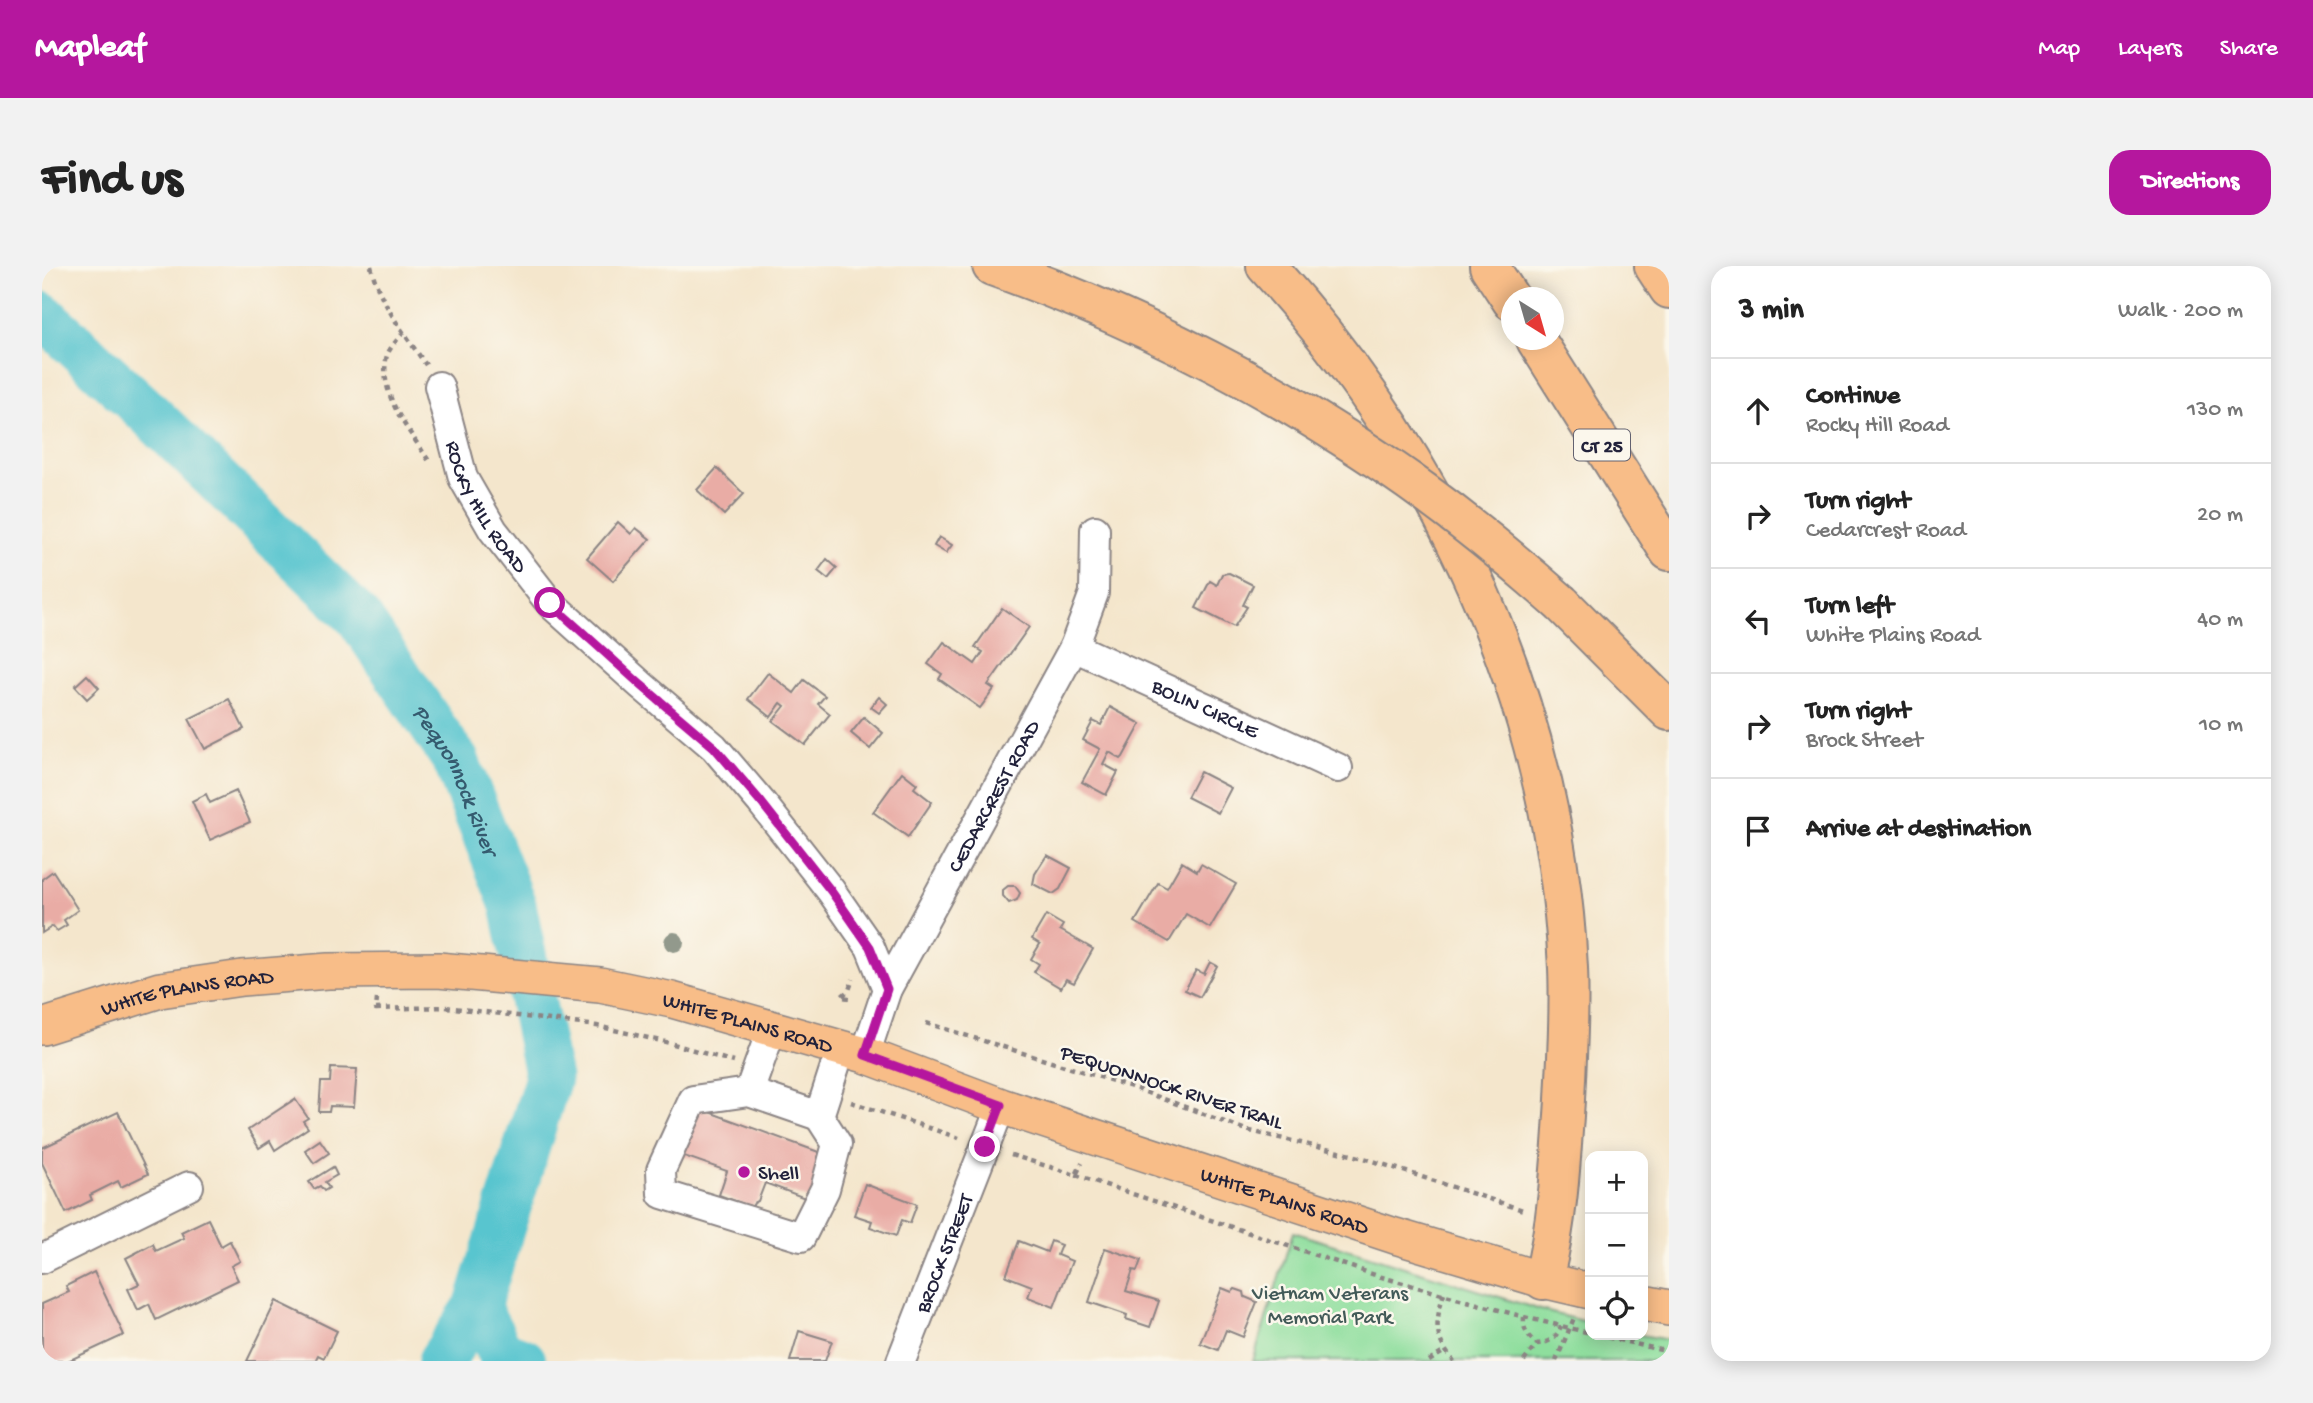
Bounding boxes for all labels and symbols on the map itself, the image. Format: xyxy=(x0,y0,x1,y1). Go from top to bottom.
north arrow xyxy=(1501,287,1564,350)
road number: CT 25 xyxy=(1574,430,1630,461)
street label: ROCKY HILL ROAD xyxy=(438,439,531,580)
route start xyxy=(534,587,565,618)
street label: BOLIN CIRCLE xyxy=(1146,675,1262,746)
water label: Pequonnock River xyxy=(405,701,504,864)
street label: CEDARCREST ROAD xyxy=(944,717,1048,878)
street label: WHITE PLAINS ROAD xyxy=(98,966,275,1024)
street label: WHITE PLAINS ROAD xyxy=(660,989,835,1061)
street label: PEQUONNOCK RIVER TRAIL xyxy=(1056,1041,1287,1138)
route end xyxy=(969,1131,1000,1162)
place label: Shell xyxy=(758,1163,799,1188)
marker: Shell xyxy=(736,1164,752,1180)
street label: WHITE PLAINS ROAD xyxy=(1196,1164,1372,1243)
street label: BROCK STREET xyxy=(912,1190,981,1318)
park label: Vietnam Veterans Memorial Park xyxy=(1251,1283,1409,1332)

